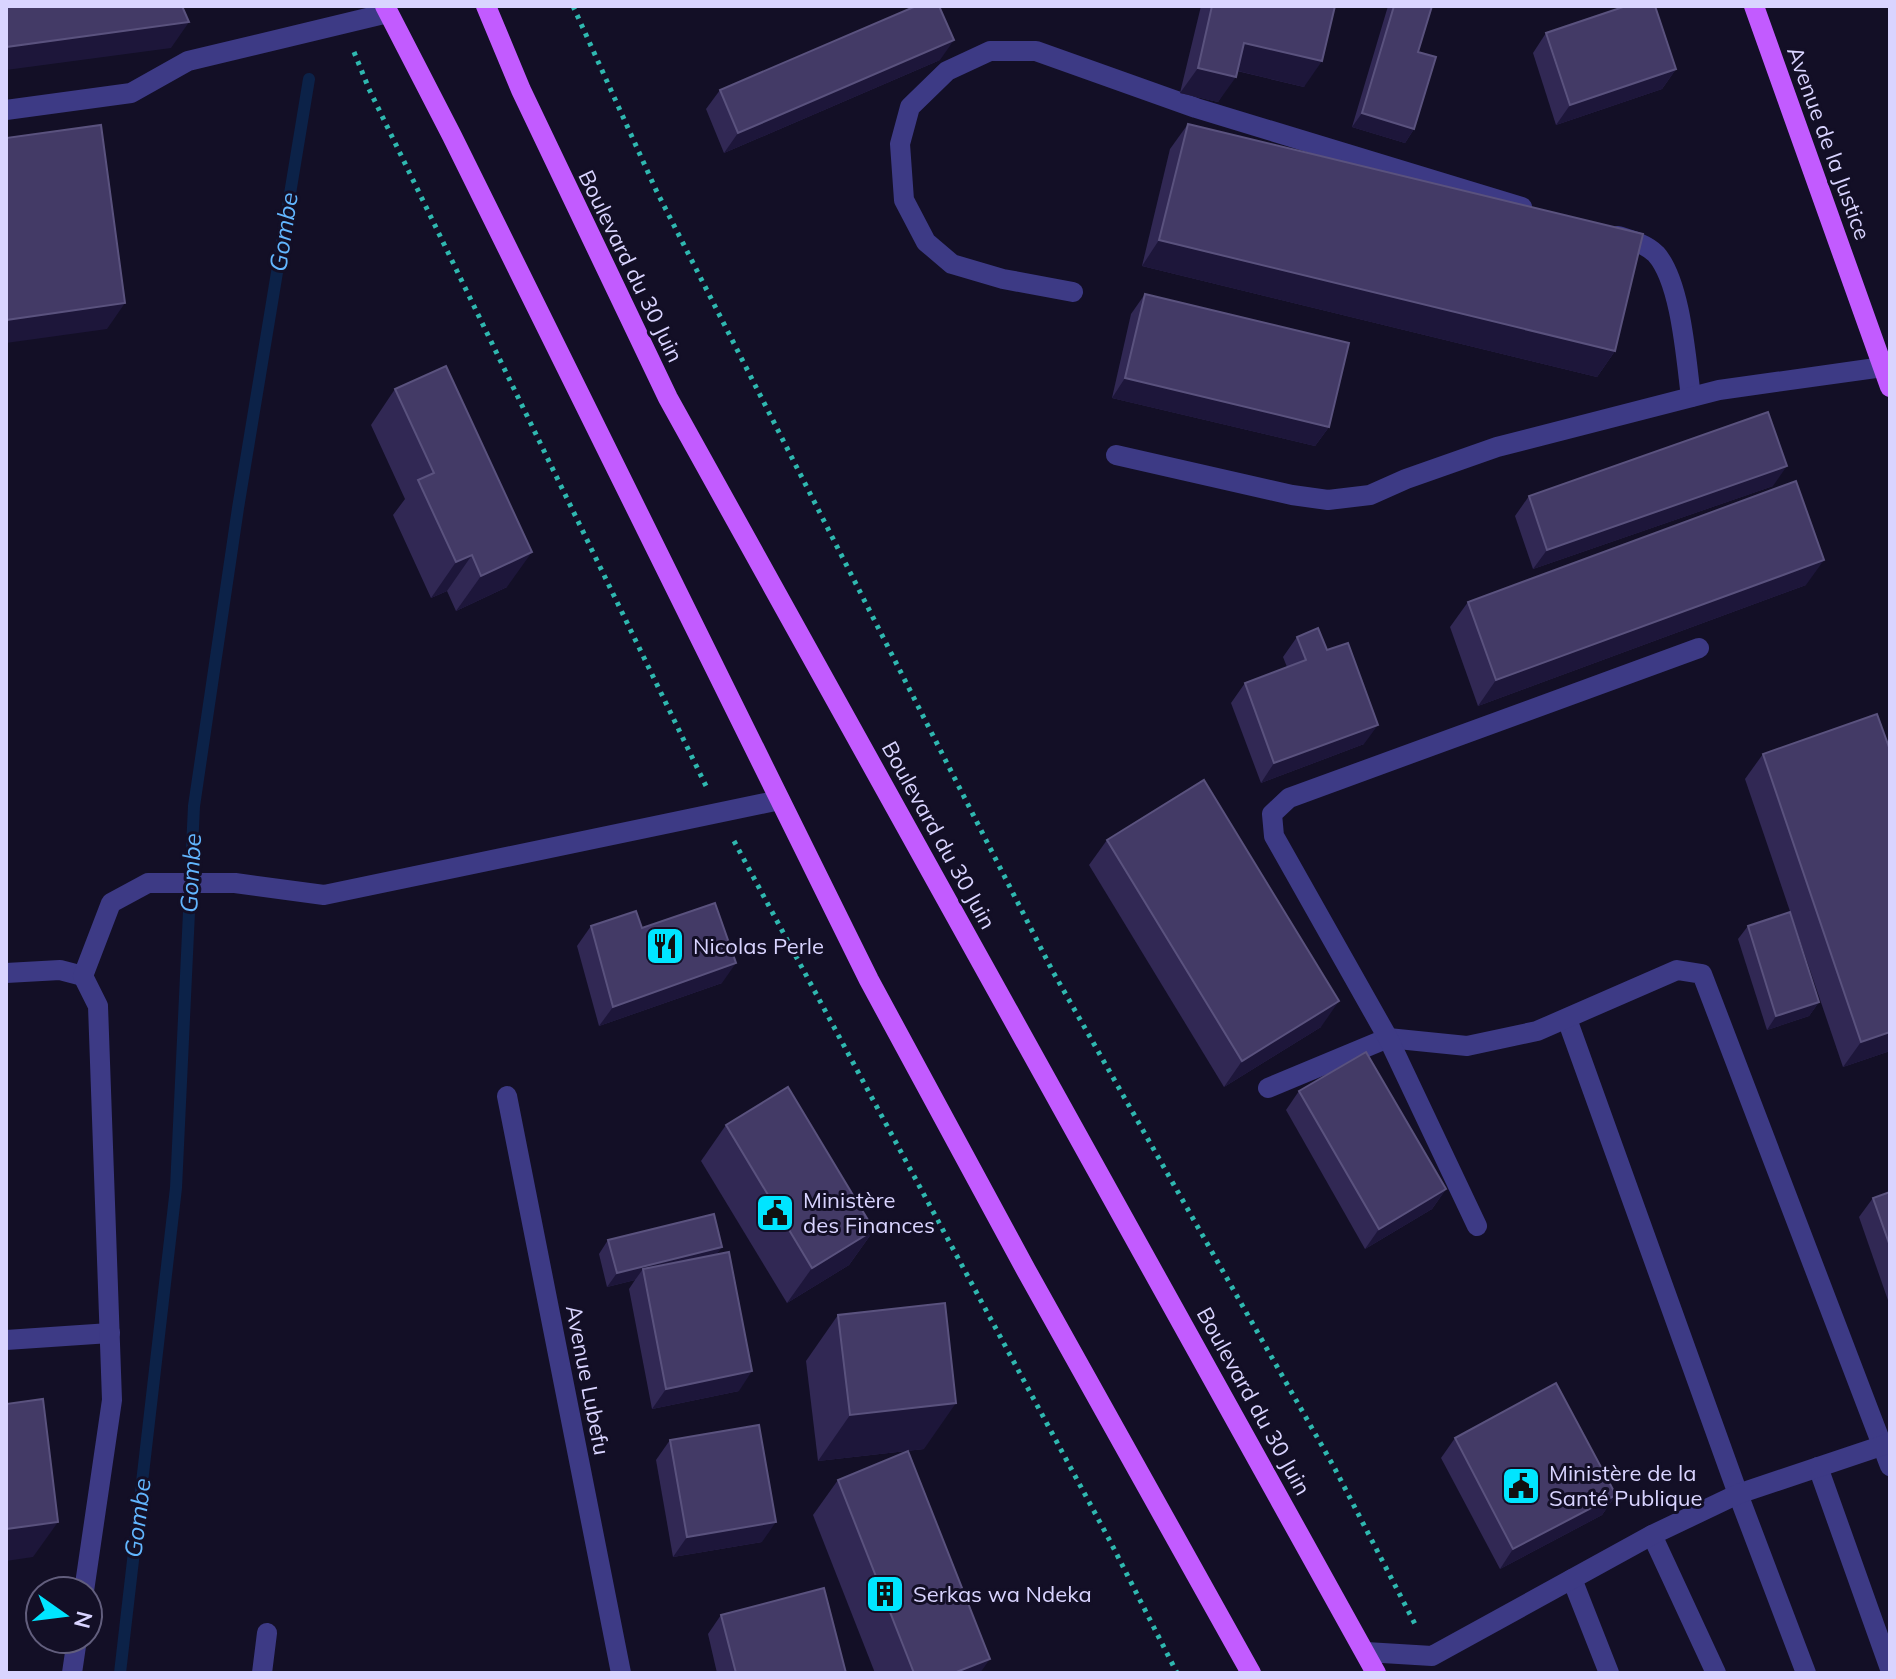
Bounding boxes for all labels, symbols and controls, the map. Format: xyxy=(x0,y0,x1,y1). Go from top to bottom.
street label: Avenue de la Justice xyxy=(1781,42,1877,244)
street label: Boulevard du 30 Juin xyxy=(572,165,690,367)
water label: Gombe xyxy=(262,190,304,274)
street label: Boulevard du 30 Juin xyxy=(876,736,1002,934)
water label: Gombe xyxy=(173,832,207,914)
restaurant icon: Nicolas Perle xyxy=(644,925,686,967)
place label: Nicolas Perle xyxy=(693,932,824,960)
place label: Ministère des Finances xyxy=(803,1186,935,1239)
public building icon: Ministère des Finances xyxy=(754,1192,796,1234)
street label: Boulevard du 30 Juin xyxy=(1191,1302,1317,1500)
street label: Avenue Lubefu xyxy=(560,1303,616,1457)
place label: Ministère de la Santé Publique xyxy=(1549,1459,1703,1512)
public building icon: Ministère de la Santé Publique xyxy=(1500,1465,1542,1507)
water label: Gombe xyxy=(117,1476,157,1559)
building icon: Serkas wa Ndeka xyxy=(864,1573,906,1615)
north arrow xyxy=(24,1575,104,1655)
place label: Serkas wa Ndeka xyxy=(913,1580,1092,1608)
text: N xyxy=(68,1608,99,1631)

